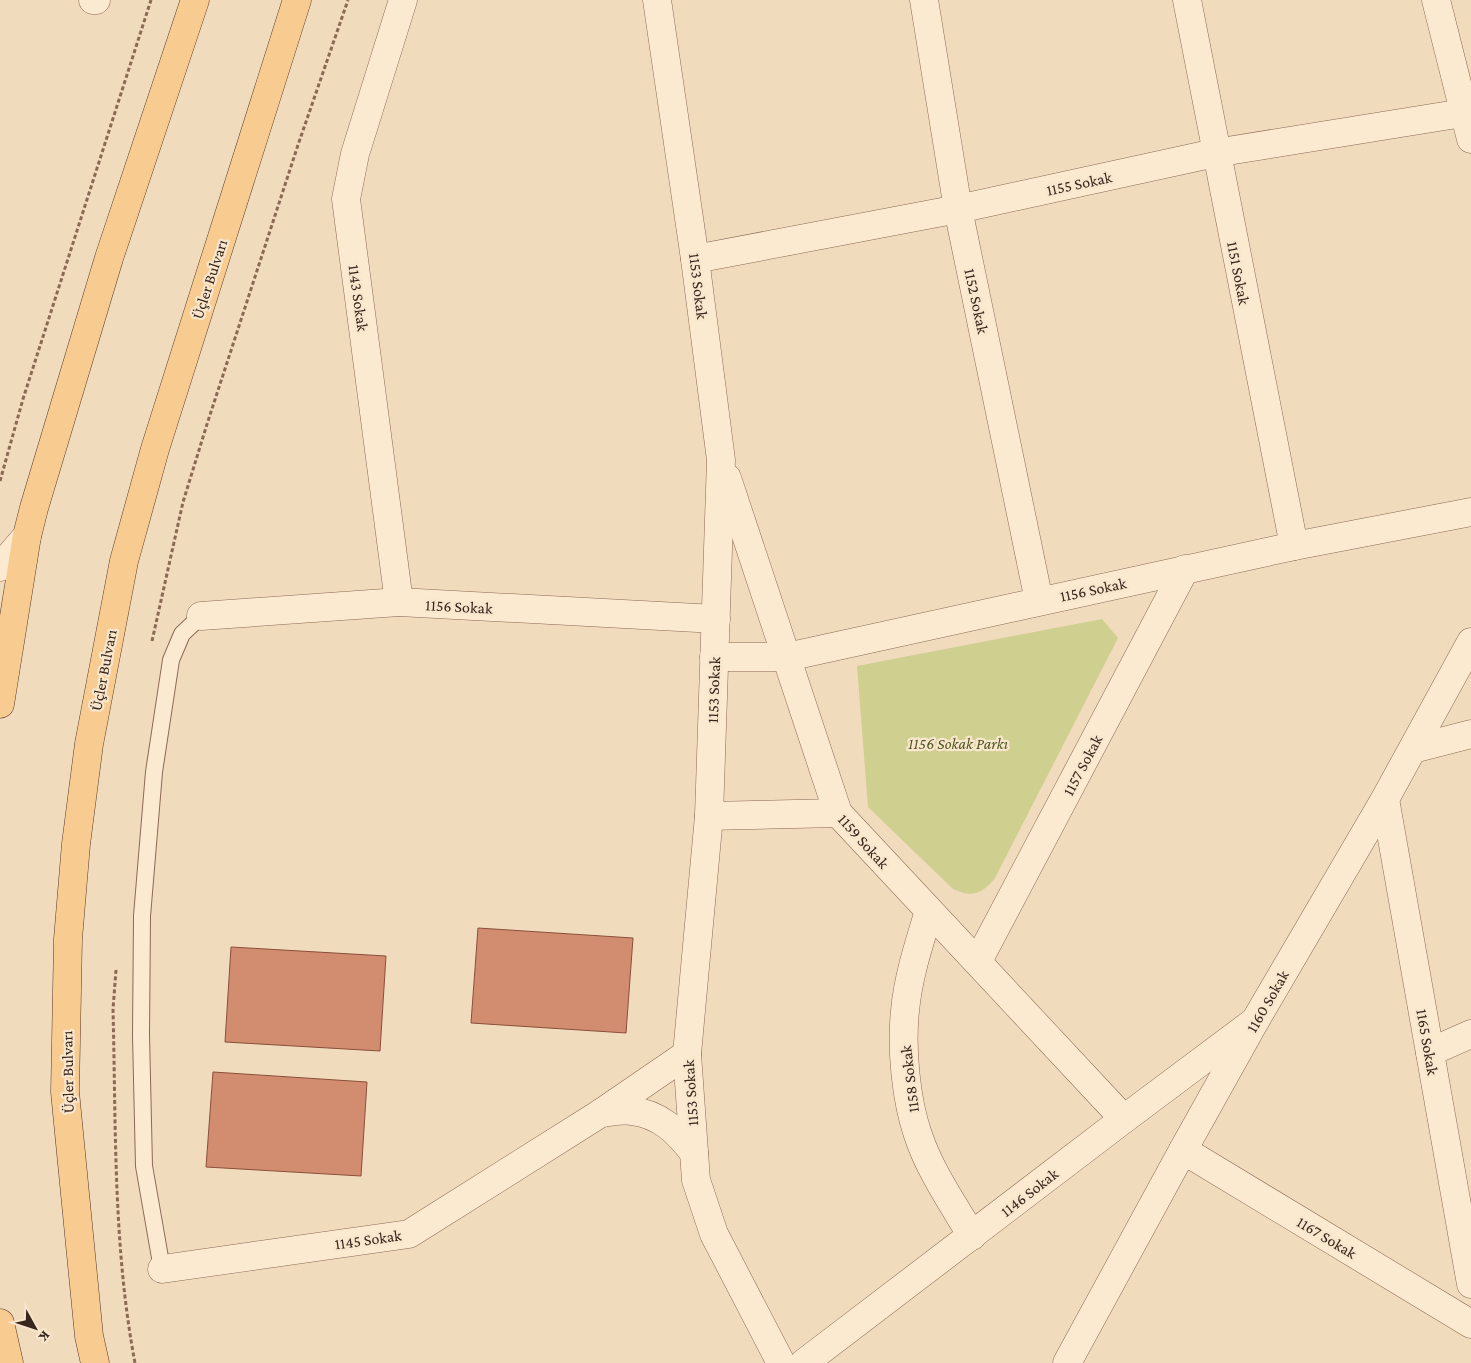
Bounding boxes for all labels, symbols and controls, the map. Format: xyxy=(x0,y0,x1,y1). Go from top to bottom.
street label: 1155 Sokak xyxy=(1045,168,1114,199)
street label: Üçler Bulvarı xyxy=(189,237,231,321)
street label: 1151 Sokak xyxy=(1224,240,1253,307)
street label: 1153 Sokak xyxy=(686,252,711,320)
street label: 1143 Sokak xyxy=(345,264,372,333)
street label: 1152 Sokak xyxy=(961,267,992,336)
street label: 1156 Sokak xyxy=(1058,574,1128,605)
street label: 1156 Sokak xyxy=(425,596,493,617)
street label: Üçler Bulvarı xyxy=(87,628,121,712)
street label: 1153 Sokak xyxy=(704,656,723,724)
street label: 1157 Sokak xyxy=(1059,732,1106,798)
park label: 1156 Sokak Parkı xyxy=(908,735,1008,752)
street label: 1159 Sokak xyxy=(835,811,893,872)
street label: 1160 Sokak xyxy=(1243,967,1292,1035)
street label: 1165 Sokak xyxy=(1413,1008,1442,1077)
street label: Üçler Bulvarı xyxy=(58,1031,78,1113)
street label: 1158 Sokak xyxy=(897,1044,922,1114)
street label: 1153 Sokak xyxy=(680,1059,701,1127)
street label: 1146 Sokak xyxy=(997,1165,1062,1220)
street label: 1167 Sokak xyxy=(1294,1213,1360,1262)
street label: 1145 Sokak xyxy=(334,1226,403,1253)
north arrow xyxy=(10,1303,60,1353)
text: K xyxy=(35,1328,54,1346)

